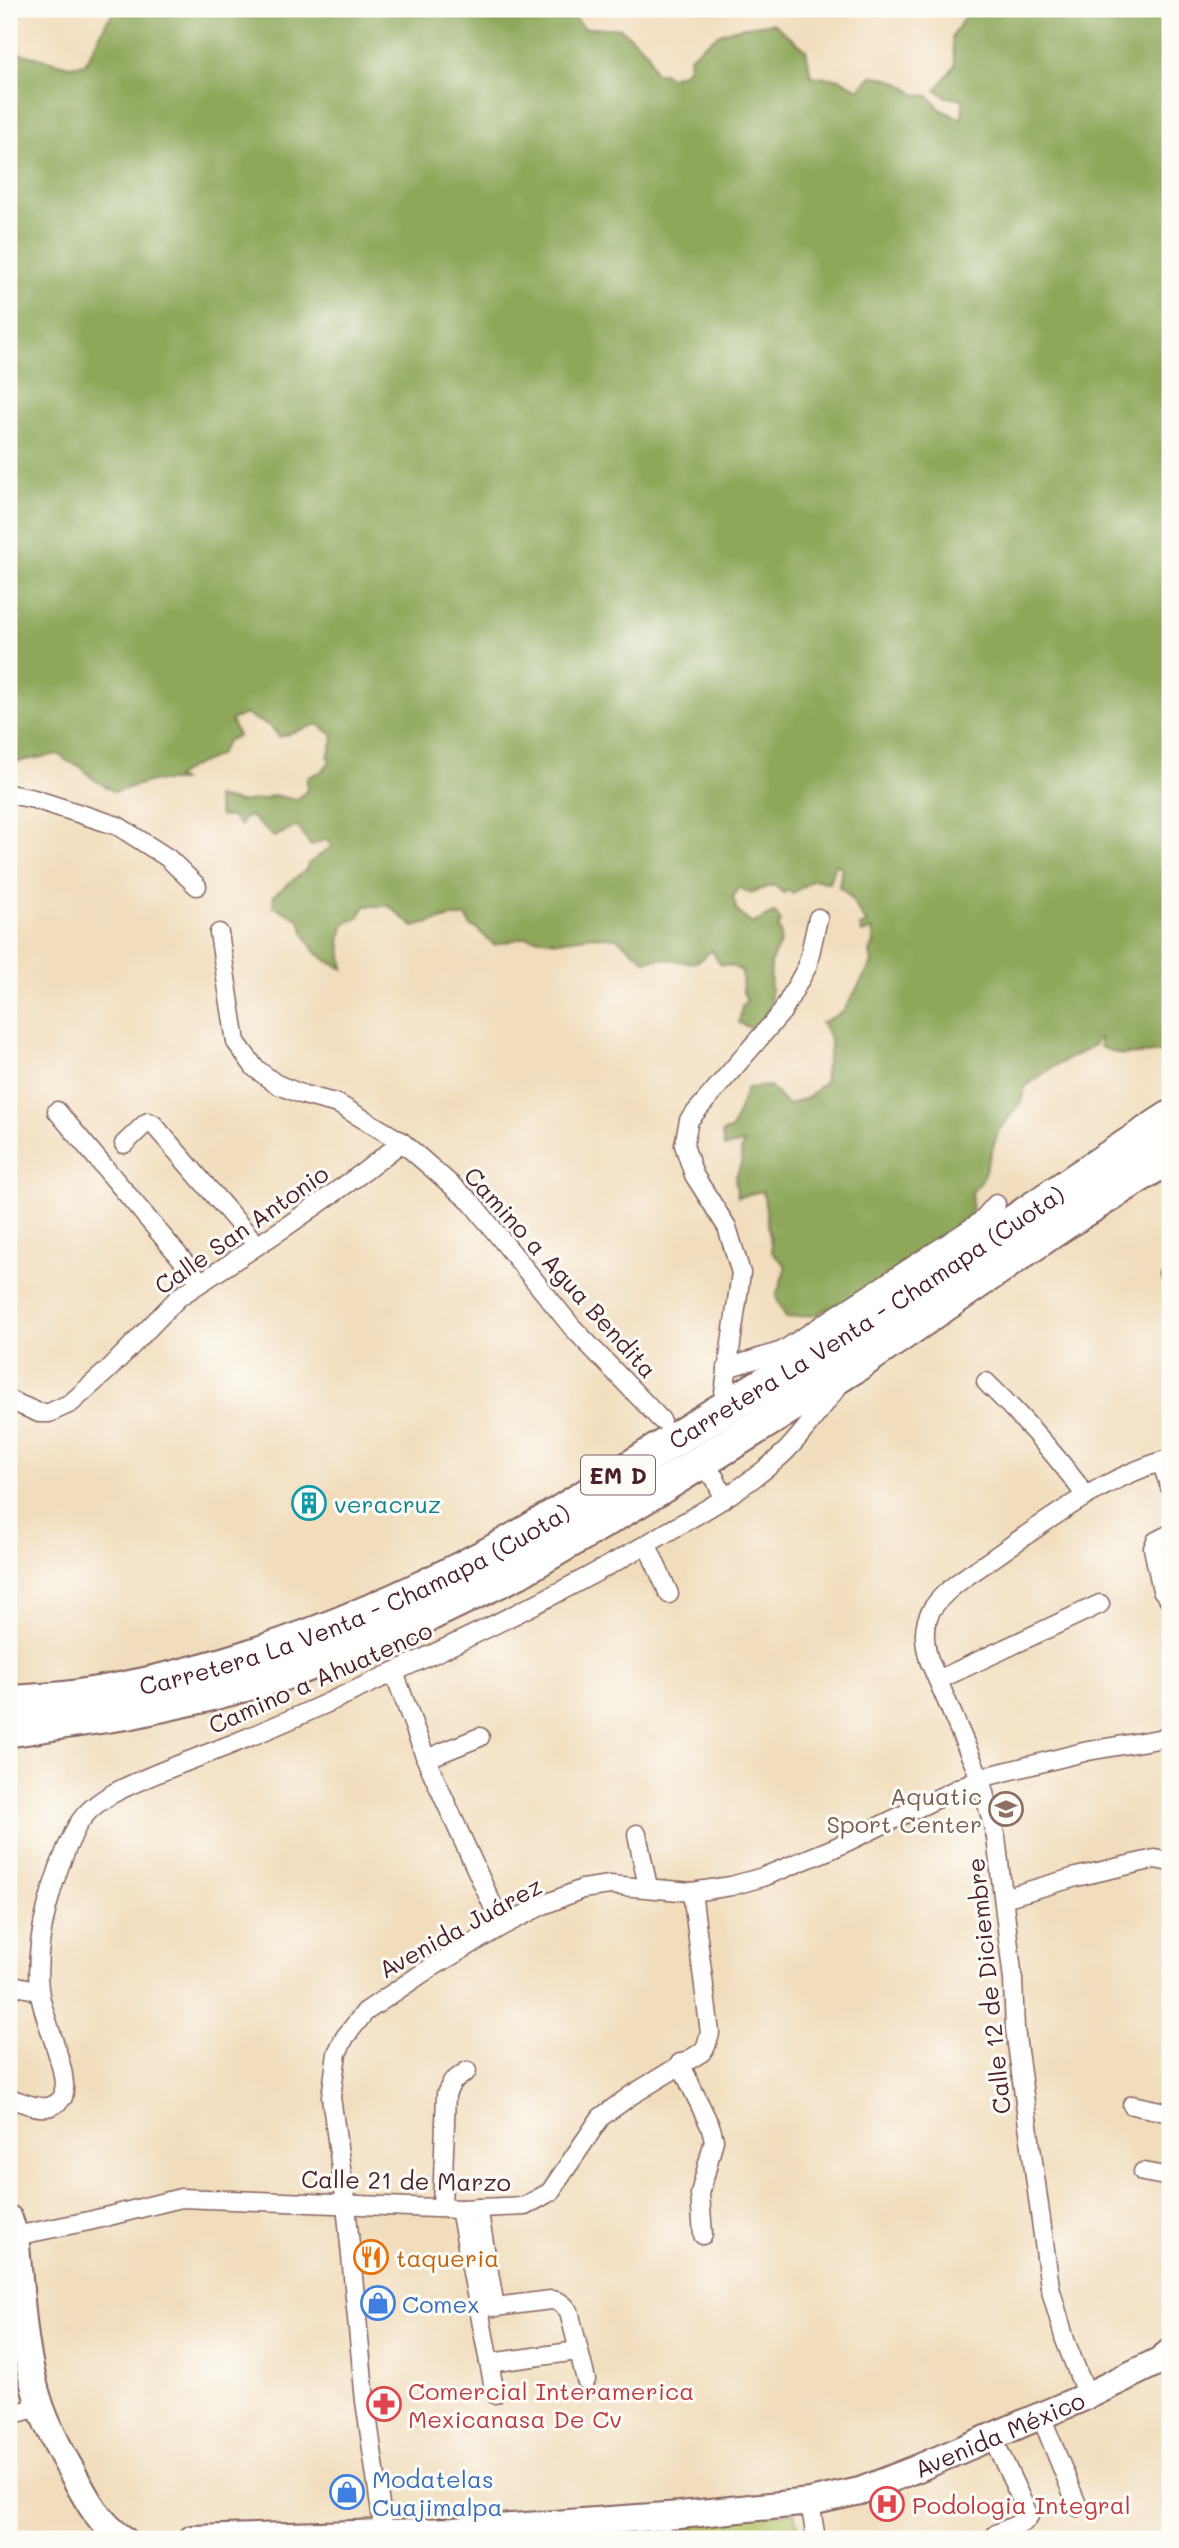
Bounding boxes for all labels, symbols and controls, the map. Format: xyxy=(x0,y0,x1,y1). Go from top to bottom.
street label: Calle San Antonio xyxy=(148,1157,334,1301)
street label: Camino a Agua Bendita xyxy=(458,1160,664,1384)
street label: Carretera La Venta - Chamapa (Cuota) xyxy=(662,1177,1069,1455)
road number: EM D xyxy=(581,1456,655,1494)
building icon: veracruz xyxy=(290,1484,328,1522)
place label: veracruz xyxy=(334,1488,441,1519)
street label: Carretera La Venta - Chamapa (Cuota) xyxy=(136,1495,575,1701)
street label: Camino a Ahuatenco xyxy=(203,1614,437,1740)
place label: Aquatic Sport Center xyxy=(826,1780,982,1839)
school or university icon: Aquatic Sport Center xyxy=(987,1790,1025,1828)
street label: Calle 12 de Diciembre xyxy=(959,1856,1017,2116)
street label: Avenida Juárez xyxy=(373,1869,547,1985)
street label: Calle 21 de Marzo xyxy=(301,2163,511,2197)
restaurant icon: taqueria xyxy=(352,2238,390,2276)
place label: taqueria xyxy=(396,2242,499,2273)
shop icon: Comex xyxy=(359,2284,397,2322)
place label: Comex xyxy=(402,2288,480,2319)
place label: Comercial Interamerica Mexicanasa De Cv xyxy=(408,2375,694,2434)
street label: Avenida México xyxy=(909,2384,1089,2484)
pharmacy icon: Comercial Interamerica Mexicanasa De Cv xyxy=(365,2385,403,2423)
place label: Modatelas Cuajimalpa xyxy=(372,2463,503,2522)
shop icon: Modatelas Cuajimalpa xyxy=(328,2473,366,2511)
hospital icon: Podologia Integral xyxy=(868,2485,906,2523)
place label: Podologia Integral xyxy=(912,2489,1131,2520)

